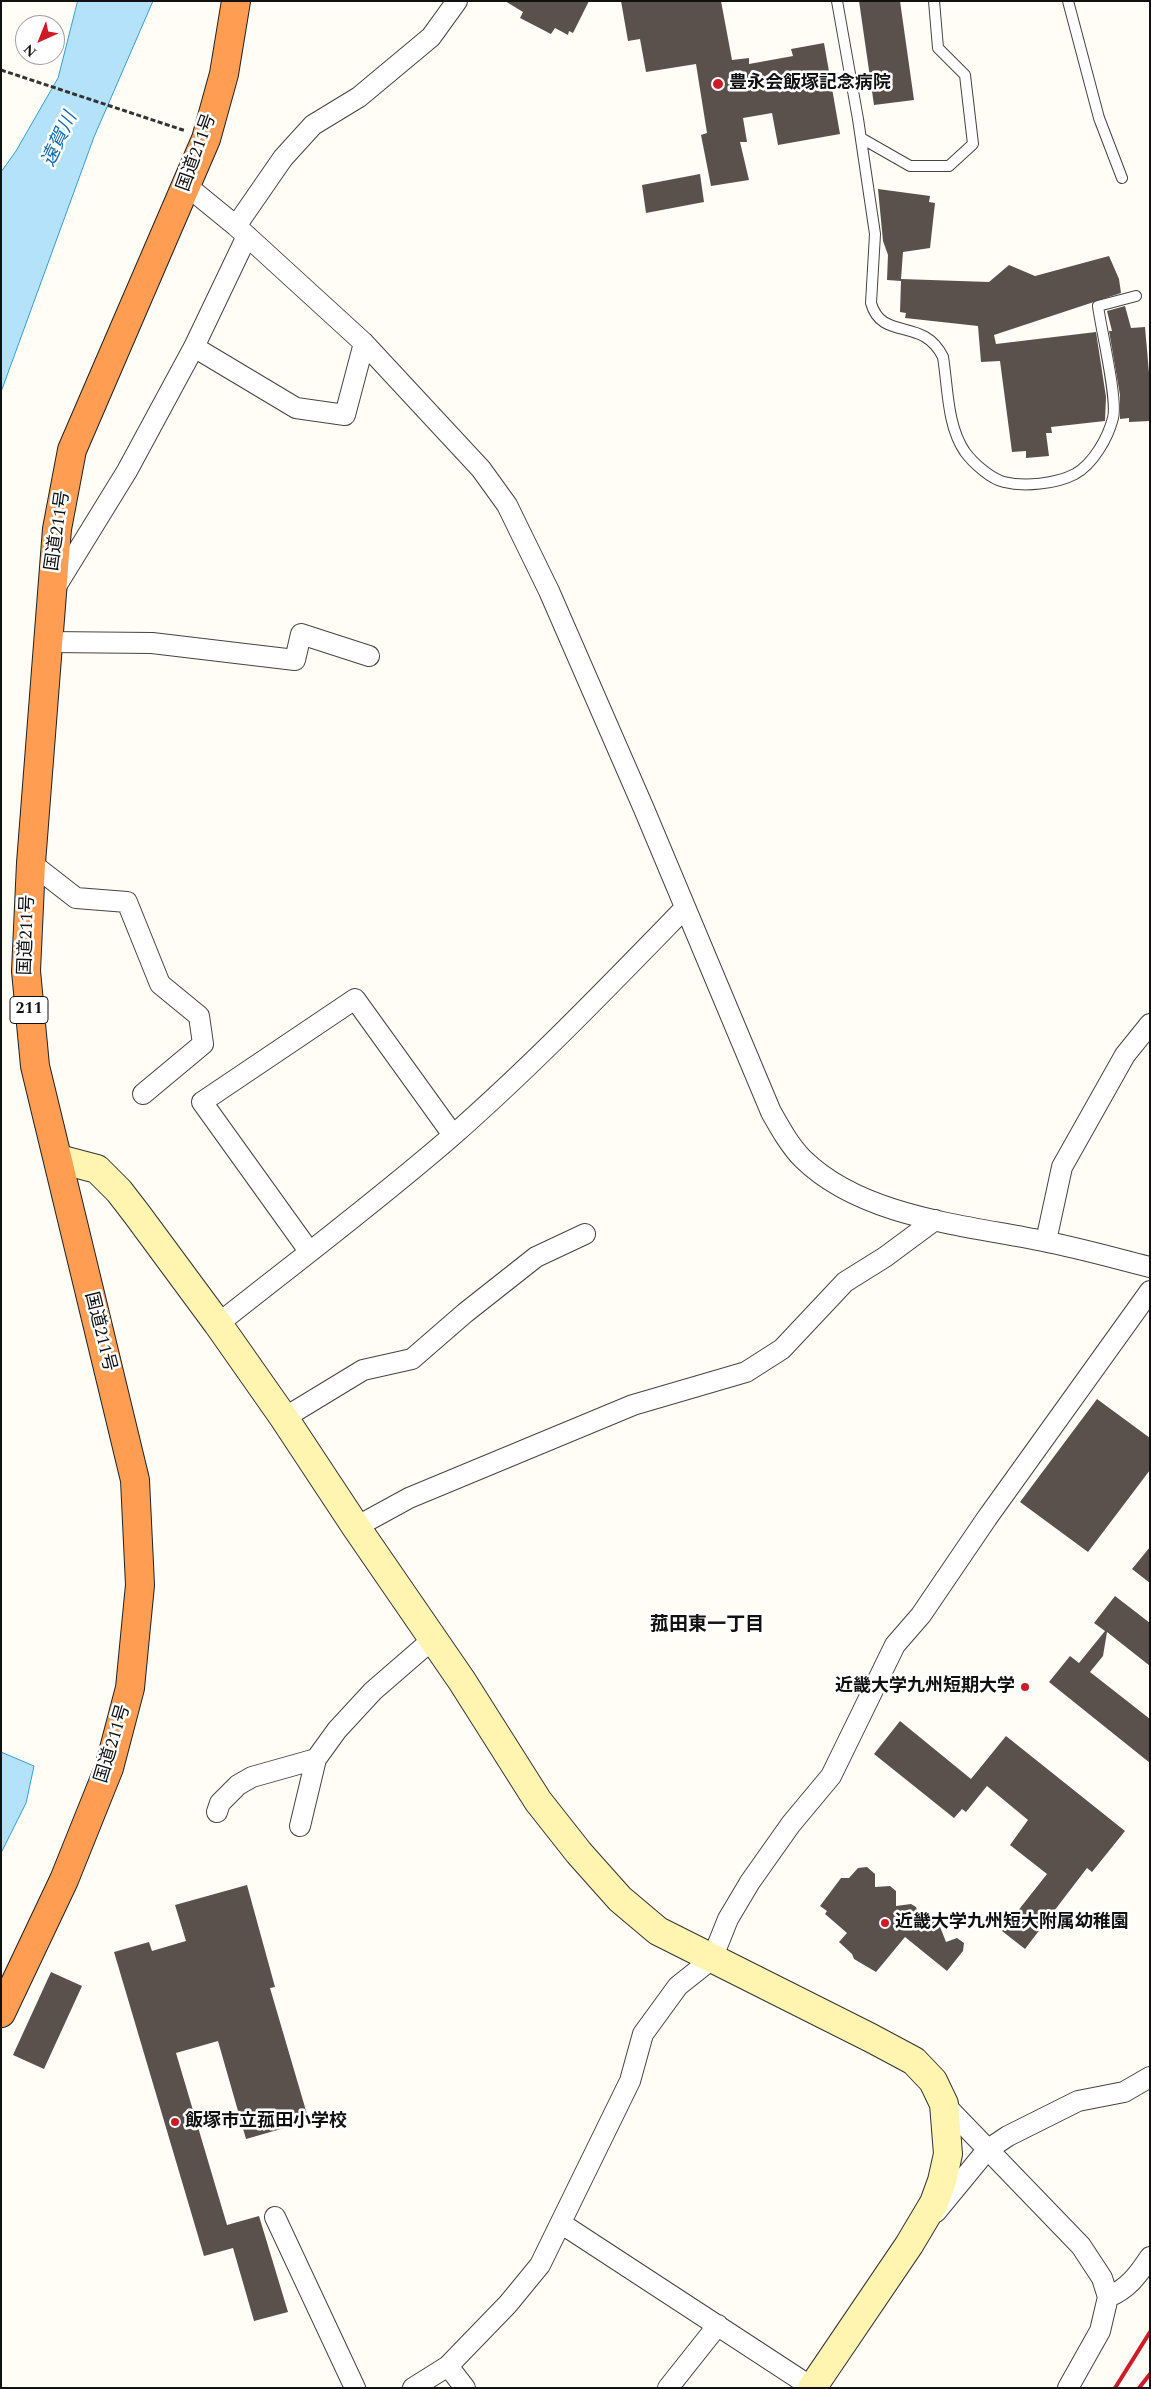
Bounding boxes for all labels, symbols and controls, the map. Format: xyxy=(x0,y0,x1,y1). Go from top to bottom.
north arrow xyxy=(15,15,65,65)
text: N xyxy=(19,39,41,62)
place label: 豊永会飯塚記念病院 xyxy=(729,73,891,95)
marker: 豊永会飯塚記念病院 xyxy=(711,77,725,91)
water label: 遠賀川 xyxy=(39,109,83,171)
street label: 国道211号 xyxy=(174,111,222,195)
street label: 国道211号 xyxy=(43,489,75,573)
street label: 国道211号 xyxy=(16,894,40,976)
road number: 211 xyxy=(10,996,48,1024)
street label: 国道211号 xyxy=(79,1290,119,1374)
district label: 菰田東一丁目 xyxy=(650,1615,764,1637)
place label: 近畿大学九州短期大学 xyxy=(835,1676,1015,1698)
marker: 近畿大学九州短期大学 xyxy=(1019,1681,1031,1693)
street label: 国道211号 xyxy=(92,1702,136,1786)
place label: 近畿大学九州短大附属幼稚園 xyxy=(895,1912,1129,1934)
marker: 近畿大学九州短大附属幼稚園 xyxy=(879,1917,891,1929)
place label: 飯塚市立菰田小学校 xyxy=(185,2111,347,2133)
marker: 飯塚市立菰田小学校 xyxy=(169,2116,181,2128)

